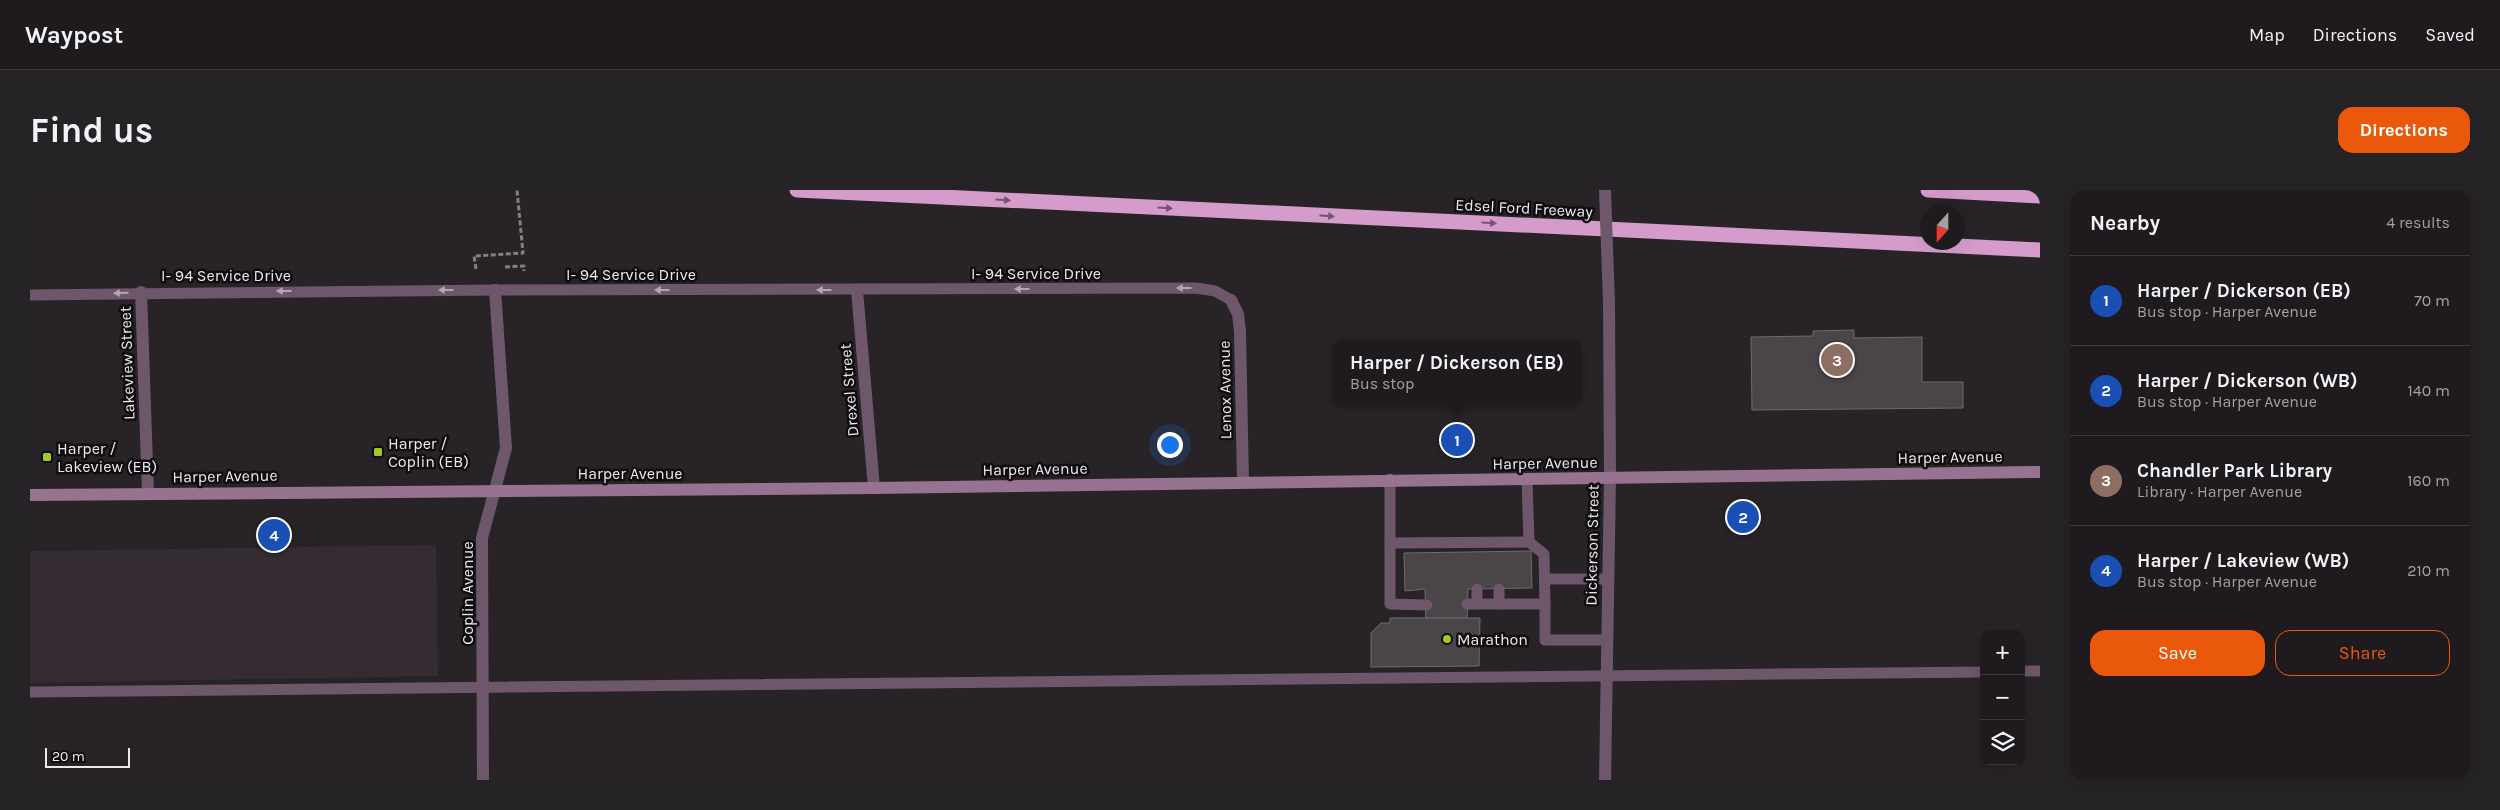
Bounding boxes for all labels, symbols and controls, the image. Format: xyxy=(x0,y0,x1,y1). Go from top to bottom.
text: Waypost xyxy=(25,21,123,49)
text: Map xyxy=(2249,24,2285,46)
text: Directions xyxy=(2313,24,2397,46)
text: Saved xyxy=(2425,24,2475,46)
button: Directions xyxy=(2338,107,2470,153)
text: Find us xyxy=(30,110,153,151)
street label: Edsel Ford Freeway xyxy=(1455,195,1594,221)
one-way arrow xyxy=(995,196,1011,204)
one-way arrow xyxy=(1157,204,1173,212)
north arrow xyxy=(1920,205,1965,250)
text: Nearby xyxy=(2090,211,2160,235)
one-way arrow xyxy=(1319,212,1335,220)
text: 4 results xyxy=(2386,213,2450,232)
one-way arrow xyxy=(1482,220,1498,228)
street label: I- 94 Service Drive xyxy=(971,264,1101,283)
street label: I- 94 Service Drive xyxy=(566,265,696,284)
street label: I- 94 Service Drive xyxy=(161,266,291,285)
text: Harper / Dickerson (EB) xyxy=(2137,280,2351,302)
one-way arrow xyxy=(1176,284,1192,292)
one-way arrow xyxy=(1013,285,1029,293)
one-way arrow xyxy=(438,286,454,294)
one-way arrow xyxy=(653,286,669,294)
one-way arrow xyxy=(816,286,832,294)
one-way arrow xyxy=(276,287,292,295)
one-way arrow xyxy=(113,289,129,297)
text: 1 xyxy=(2103,291,2109,310)
text: 70 m xyxy=(2414,291,2450,310)
text: Bus stop · Harper Avenue xyxy=(2137,302,2317,321)
street label: Lakeview Street xyxy=(116,306,138,420)
street label: Lenox Avenue xyxy=(1215,340,1235,440)
popup xyxy=(1333,340,1581,405)
pin: 3 xyxy=(1821,341,1853,379)
street label: Drexel Street xyxy=(835,343,863,437)
text: Harper / Dickerson (EB) xyxy=(1350,352,1564,374)
text: Harper / Dickerson (WB) xyxy=(2137,370,2358,392)
text: Bus stop xyxy=(1350,374,1414,393)
text: 2 xyxy=(2101,381,2111,400)
text: 140 m xyxy=(2408,381,2450,400)
text: Bus stop · Harper Avenue xyxy=(2137,392,2317,411)
pin: 1 xyxy=(1441,421,1473,459)
your location xyxy=(1157,432,1183,458)
place label: Harper / Coplin (EB) xyxy=(388,434,469,471)
place label: Harper / Lakeview (EB) xyxy=(57,439,157,476)
marker: Harper / Coplin (EB) xyxy=(372,446,384,458)
street label: Harper Avenue xyxy=(1897,447,2003,467)
marker: Harper / Lakeview (EB) xyxy=(41,451,53,463)
street label: Harper Avenue xyxy=(1492,453,1598,473)
street label: Harper Avenue xyxy=(982,459,1088,479)
text: Chandler Park Library xyxy=(2137,460,2332,482)
street label: Harper Avenue xyxy=(577,464,683,483)
street label: Harper Avenue xyxy=(172,466,278,486)
text: 3 xyxy=(2101,471,2111,490)
text: 160 m xyxy=(2407,471,2450,490)
text: Library · Harper Avenue xyxy=(2137,482,2302,501)
street label: Dickerson Street xyxy=(1581,484,1603,606)
pin: 2 xyxy=(1727,498,1759,536)
pin: 4 xyxy=(258,516,290,554)
street label: Coplin Avenue xyxy=(458,541,477,645)
text: Harper / Lakeview (WB) xyxy=(2137,550,2349,572)
text: 4 xyxy=(2101,561,2111,580)
text: 210 m xyxy=(2407,561,2450,580)
text: Bus stop · Harper Avenue xyxy=(2137,572,2317,591)
place label: Marathon xyxy=(1457,630,1528,649)
map controls xyxy=(1980,630,2025,765)
button: + xyxy=(1980,630,2025,675)
button: Save xyxy=(2090,630,2265,676)
button: Share xyxy=(2275,630,2450,676)
marker: Marathon xyxy=(1441,633,1453,645)
button: − xyxy=(1980,675,2025,720)
button: layers xyxy=(1980,720,2025,765)
scale bar xyxy=(45,745,130,768)
text: 20 m xyxy=(52,748,85,765)

